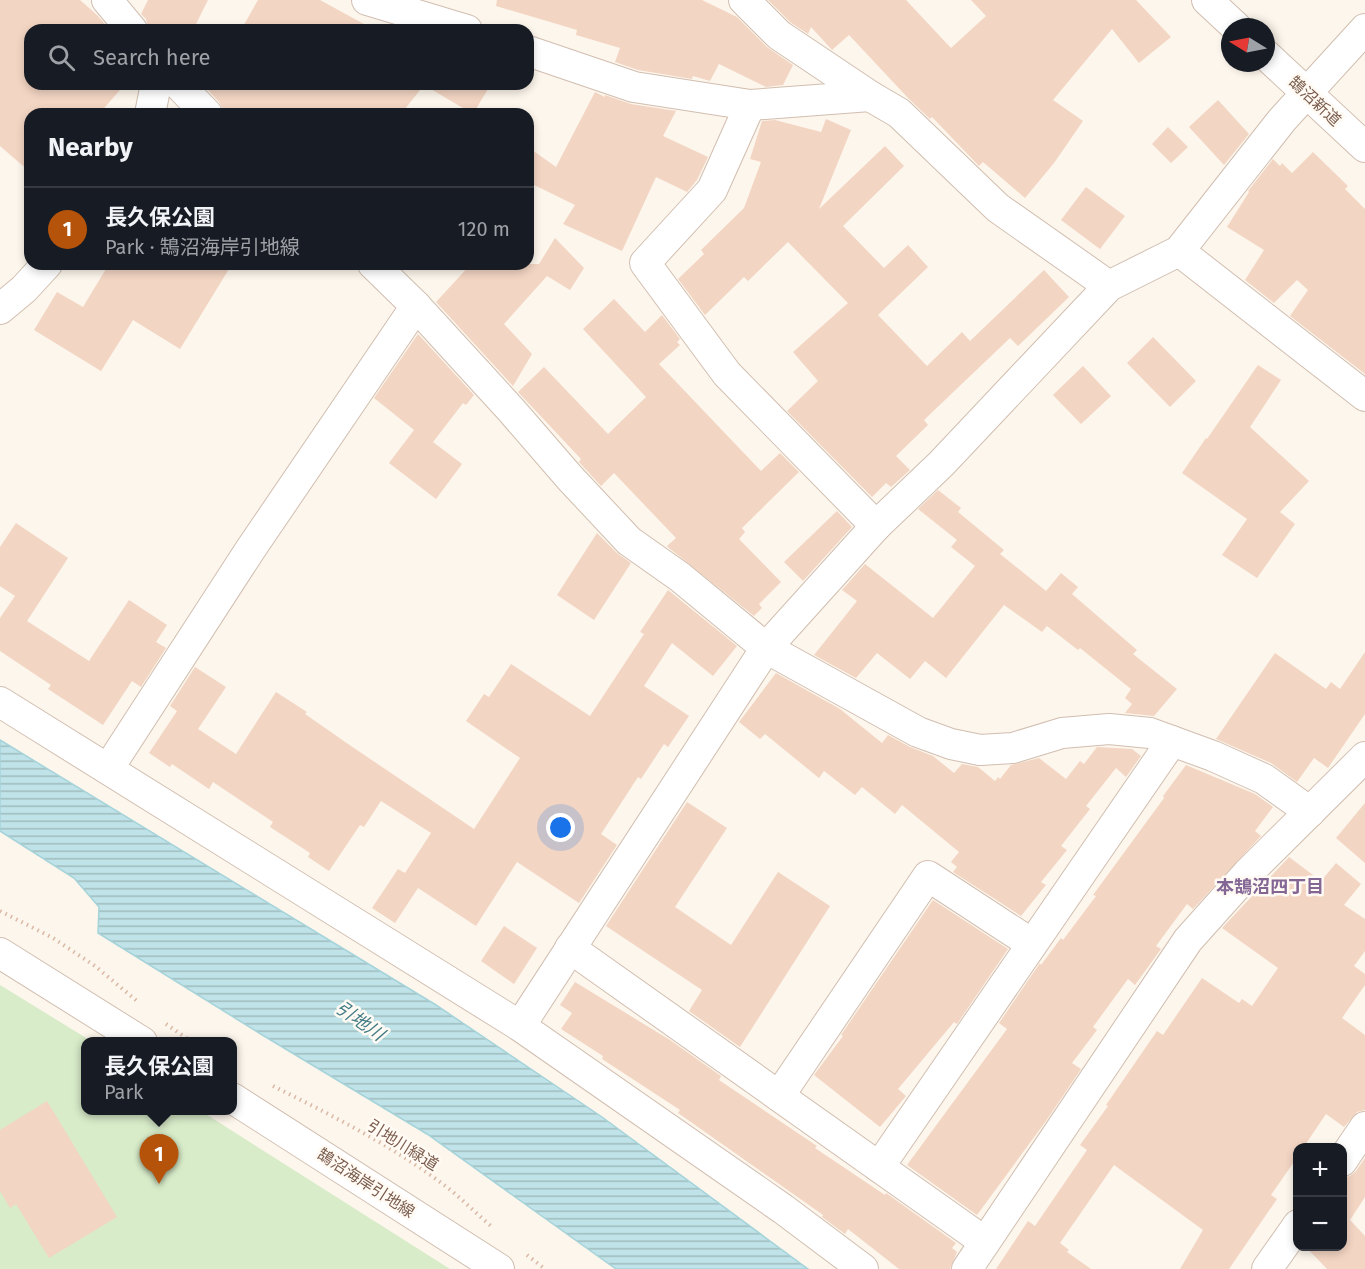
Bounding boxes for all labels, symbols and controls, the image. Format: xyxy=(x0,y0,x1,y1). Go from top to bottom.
north arrow xyxy=(1221,18,1275,72)
search box xyxy=(24,24,534,90)
icon: search xyxy=(45,41,78,74)
text: Search here xyxy=(93,44,211,71)
street label: 鵠沼新道 xyxy=(1285,72,1345,130)
text: Nearby xyxy=(48,132,133,163)
text: 長久保公園 xyxy=(105,204,215,231)
text: 1 xyxy=(63,217,72,241)
text: 120 m xyxy=(458,217,510,241)
text: Park · 鵠沼海岸引地線 xyxy=(105,235,300,259)
your location xyxy=(546,813,575,842)
district label: 本鵠沼四丁目 xyxy=(1216,876,1324,898)
water label: 引地川 xyxy=(332,997,390,1047)
popup xyxy=(81,1037,237,1115)
text: 長久保公園 xyxy=(104,1053,214,1080)
text: Park xyxy=(104,1080,143,1104)
street label: 引地川緑道 xyxy=(364,1116,442,1174)
pin: 1 xyxy=(140,1134,178,1184)
map controls xyxy=(1293,1143,1347,1251)
button: + xyxy=(1293,1143,1347,1197)
street label: 鵠沼海岸引地線 xyxy=(314,1145,418,1221)
button: − xyxy=(1293,1197,1347,1251)

